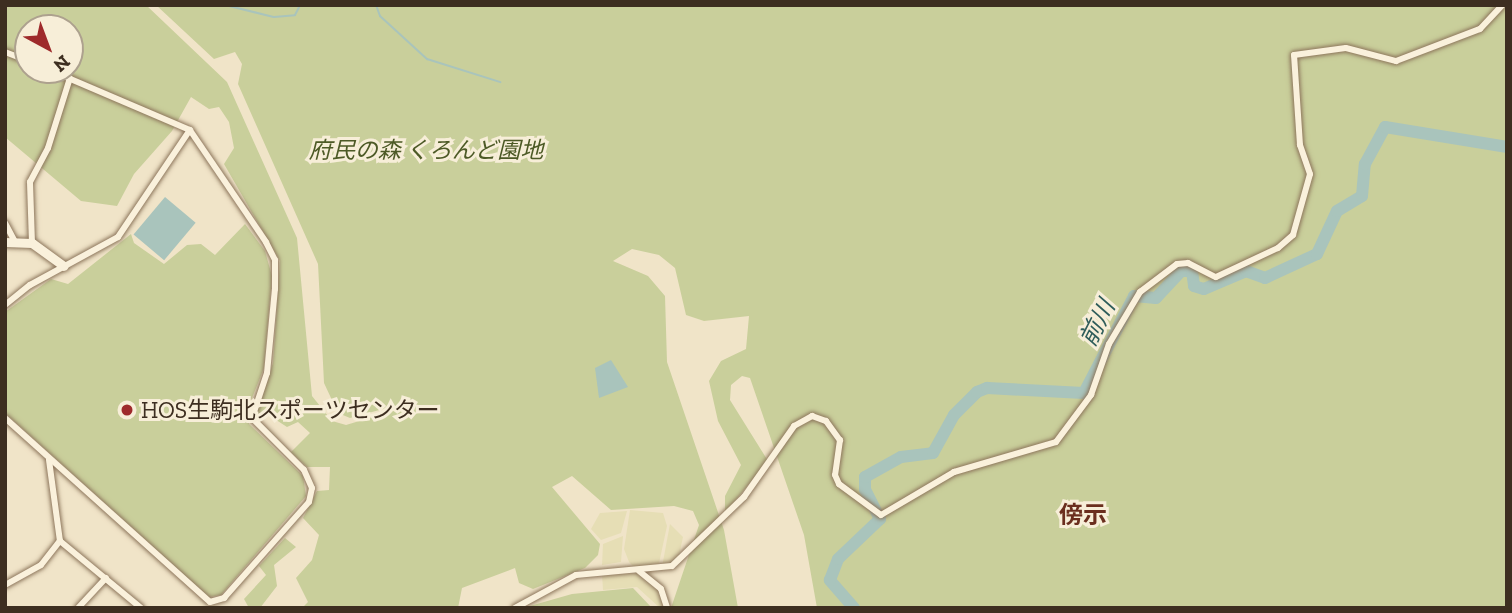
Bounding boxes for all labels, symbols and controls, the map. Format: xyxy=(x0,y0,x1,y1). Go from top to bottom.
north arrow xyxy=(14,14,84,84)
text: N xyxy=(49,50,75,77)
park label: 府民の森 くろんど園地 xyxy=(308,136,544,164)
water label: 前川 xyxy=(1073,295,1121,351)
place label: HOS生駒北スポーツセンター xyxy=(141,396,440,424)
marker: HOS生駒北スポーツセンター xyxy=(119,402,135,418)
district label: 傍示 xyxy=(1059,501,1107,529)

